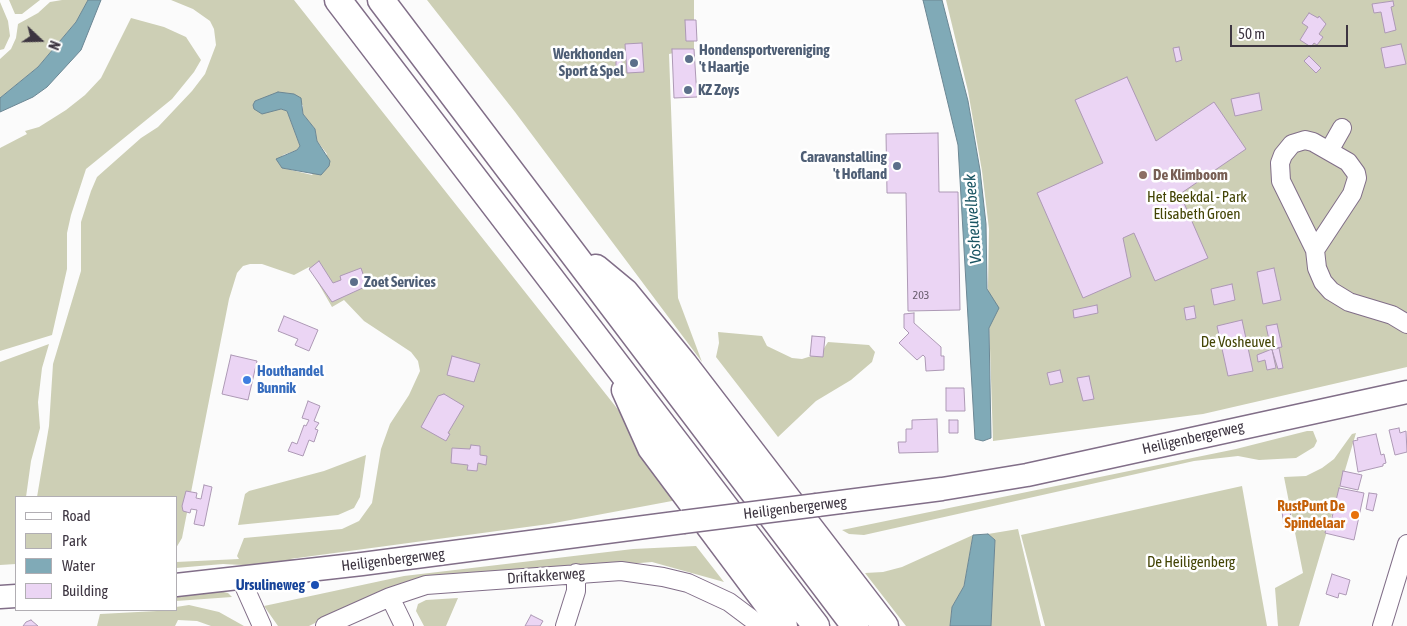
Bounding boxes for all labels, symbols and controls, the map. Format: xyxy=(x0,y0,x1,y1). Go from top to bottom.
north arrow xyxy=(15,15,65,65)
scale bar xyxy=(1232,15,1350,47)
text: 50 m xyxy=(1238,25,1265,42)
text: N xyxy=(45,39,63,52)
place label: Hondensportvereniging 't Haartje xyxy=(699,41,830,76)
place label: Werkhonden Sport & Spel xyxy=(553,45,624,80)
marker: Hondensportvereniging 't Haartje xyxy=(683,53,695,65)
marker: Werkhonden Sport & Spel xyxy=(628,57,640,69)
place label: KZ Zoys xyxy=(698,81,739,99)
marker: KZ Zoys xyxy=(682,84,694,96)
place label: Caravanstalling 't Hofland xyxy=(800,148,887,183)
marker: Caravanstalling 't Hofland xyxy=(891,160,903,172)
place label: De Klimboom xyxy=(1153,166,1228,184)
marker: De Klimboom xyxy=(1137,169,1149,181)
water label: Vosheuvelbeek xyxy=(960,173,986,265)
park label: Het Beekdal - Park Elisabeth Groen xyxy=(1147,188,1247,223)
place label: Zoet Services xyxy=(364,273,436,291)
marker: Zoet Services xyxy=(348,276,360,288)
house number: 203 xyxy=(913,288,929,302)
park label: De Vosheuvel xyxy=(1201,333,1275,351)
place label: Houthandel Bunnik xyxy=(257,362,324,397)
marker: Houthandel Bunnik xyxy=(241,374,253,386)
street label: Heiligenbergerweg xyxy=(1140,418,1246,458)
street label: Heiligenbergerweg xyxy=(742,493,848,523)
legend xyxy=(15,496,178,611)
place label: RustPunt De Spindelaar xyxy=(1277,497,1345,532)
text: Road xyxy=(62,507,91,524)
marker: RustPunt De Spindelaar xyxy=(1349,509,1361,521)
text: Park xyxy=(62,532,87,549)
street label: Heiligenbergerweg xyxy=(340,545,446,575)
park label: De Heiligenberg xyxy=(1147,553,1235,571)
text: Water xyxy=(62,557,95,574)
street label: Driftakkerweg xyxy=(507,564,585,588)
place label: Ursulineweg xyxy=(236,576,305,594)
marker: Ursulineweg xyxy=(309,579,321,591)
text: Building xyxy=(62,582,108,599)

